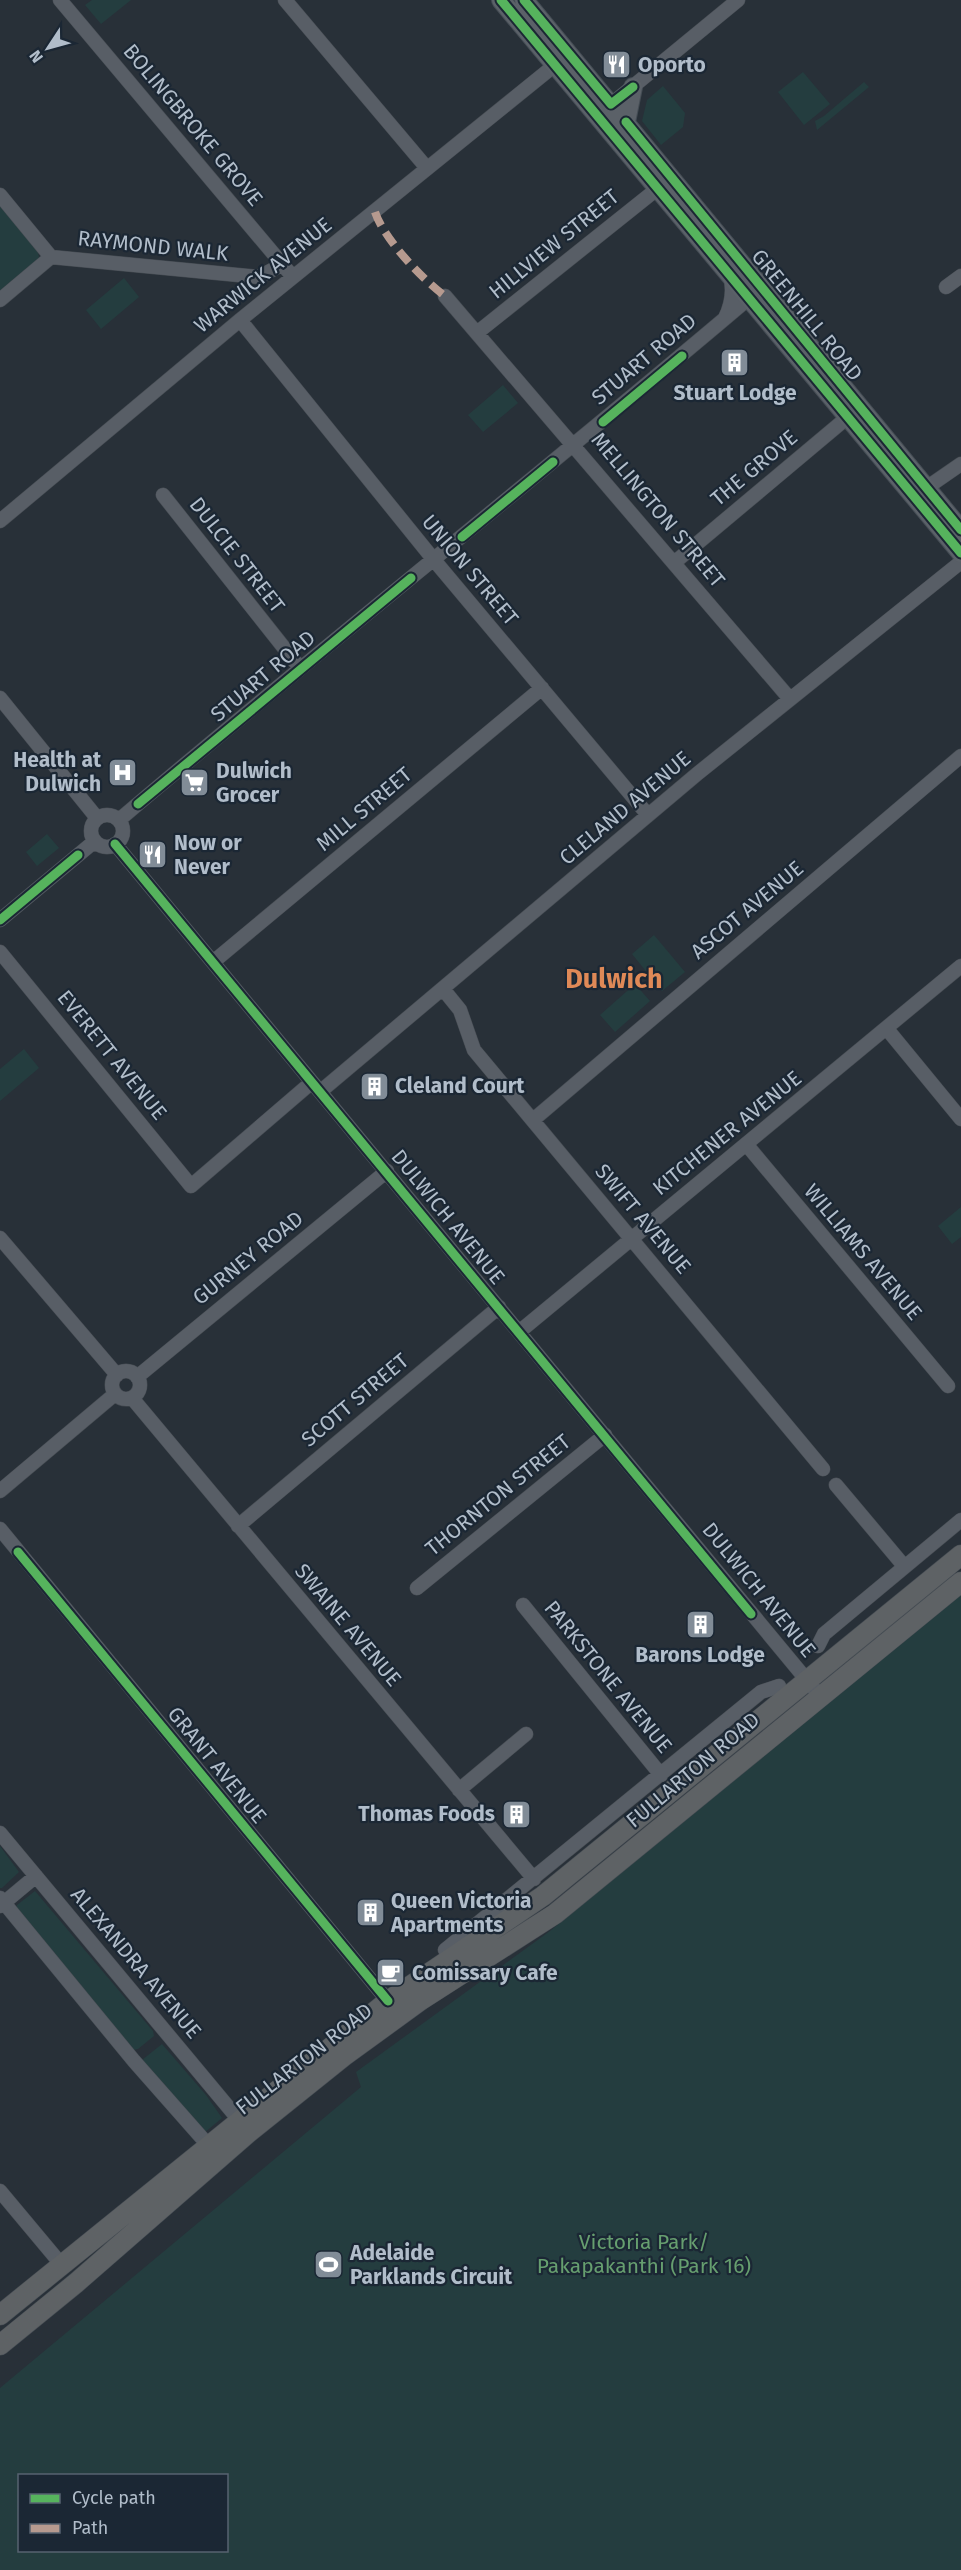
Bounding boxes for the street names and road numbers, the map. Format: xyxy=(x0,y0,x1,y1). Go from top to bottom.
street label: BOLINGBROKE GROVE xyxy=(118,39,268,211)
street label: HILLVIEW STREET xyxy=(484,184,624,304)
street label: WARWICK AVENUE xyxy=(189,212,337,338)
street label: RAYMOND WALK xyxy=(76,225,230,267)
street label: GREENHILL ROAD xyxy=(746,244,868,386)
street label: STUART ROAD xyxy=(586,308,702,410)
street label: THE GROVE xyxy=(705,424,803,512)
street label: MELLINGTON STREET xyxy=(586,427,731,593)
street label: DULCIE STREET xyxy=(184,492,290,618)
street label: UNION STREET xyxy=(416,509,524,631)
street label: STUART ROAD xyxy=(205,625,321,727)
street label: CLELAND AVENUE xyxy=(554,745,696,871)
street label: MILL STREET xyxy=(311,761,417,857)
street label: ASCOT AVENUE xyxy=(685,855,809,965)
street label: EVERETT AVENUE xyxy=(52,985,172,1125)
street label: KITCHENER AVENUE xyxy=(647,1065,807,1201)
street label: DULWICH AVENUE xyxy=(386,1144,510,1290)
street label: SWIFT AVENUE xyxy=(589,1159,697,1279)
street label: WILLIAMS AVENUE xyxy=(798,1179,928,1325)
street label: GURNEY ROAD xyxy=(187,1205,309,1311)
street label: SCOTT STREET xyxy=(296,1348,414,1452)
street label: THORNTON STREET xyxy=(420,1428,576,1561)
street label: DULWICH AVENUE xyxy=(697,1517,821,1663)
street label: SWAINE AVENUE xyxy=(289,1558,407,1692)
street label: PARKSTONE AVENUE xyxy=(539,1595,677,1759)
street label: GRANT AVENUE xyxy=(162,1701,272,1829)
street label: FULLARTON ROAD xyxy=(621,1707,765,1833)
street label: ALEXANDRA AVENUE xyxy=(65,1882,207,2044)
street label: FULLARTON ROAD xyxy=(230,1998,378,2120)

